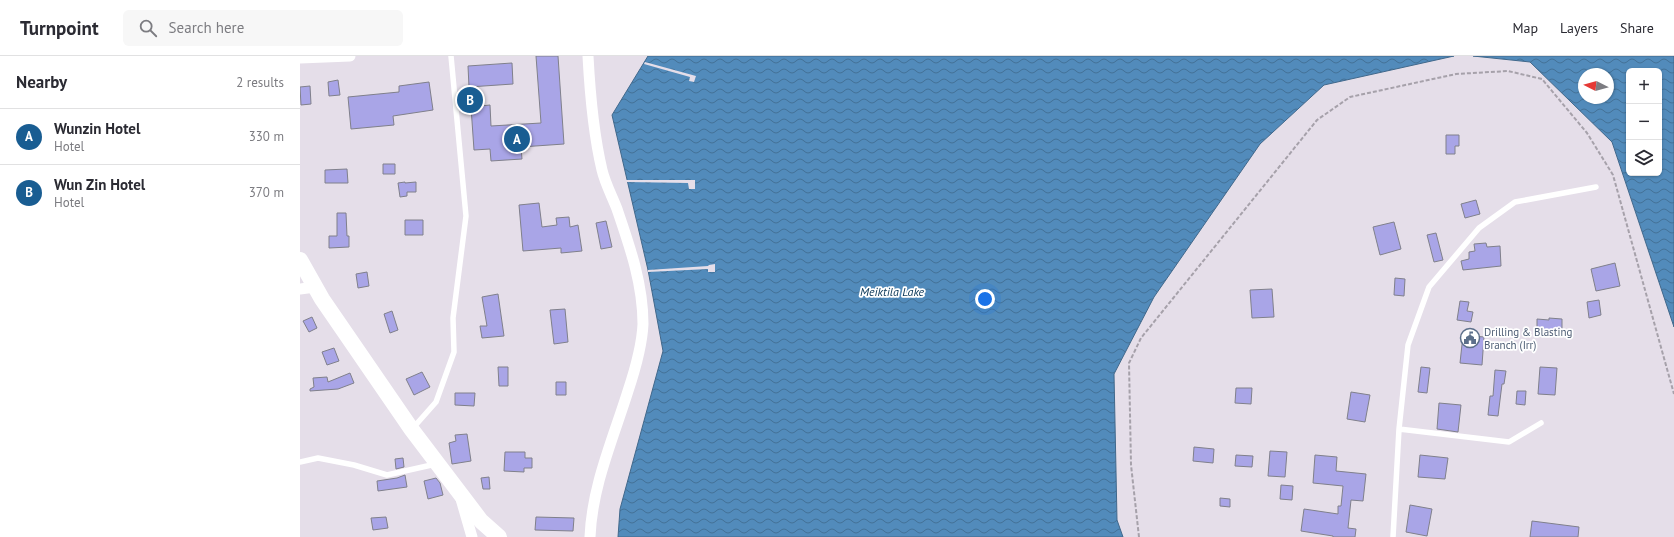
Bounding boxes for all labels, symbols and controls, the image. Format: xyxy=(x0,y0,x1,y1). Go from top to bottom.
search box xyxy=(123,10,403,46)
text: Turnpoint xyxy=(20,16,99,40)
icon: search xyxy=(137,17,159,39)
text: Search here xyxy=(169,18,244,37)
text: Map xyxy=(1512,19,1538,37)
text: Layers xyxy=(1560,19,1598,37)
text: Share xyxy=(1620,19,1654,37)
north arrow xyxy=(1578,68,1614,104)
map controls xyxy=(1626,68,1662,176)
button: + xyxy=(1626,68,1662,104)
text: Nearby xyxy=(16,71,67,93)
text: 2 results xyxy=(236,74,284,91)
pin: B xyxy=(457,85,483,115)
button: − xyxy=(1626,104,1662,140)
text: Wunzin Hotel xyxy=(54,119,140,138)
pin: A xyxy=(504,124,530,154)
text: A xyxy=(25,128,33,145)
text: 330 m xyxy=(249,128,284,145)
text: Hotel xyxy=(54,138,84,155)
button: layers xyxy=(1626,140,1662,176)
text: Wun Zin Hotel xyxy=(54,175,145,194)
text: B xyxy=(25,184,33,201)
text: 370 m xyxy=(249,184,284,201)
text: Hotel xyxy=(54,194,84,211)
water label: Meiktila Lake xyxy=(860,284,925,299)
your location xyxy=(975,289,995,309)
place label: Drilling & Blasting Branch (Irr) xyxy=(1484,325,1572,352)
public building icon: Drilling & Blasting Branch (Irr) xyxy=(1459,327,1481,349)

